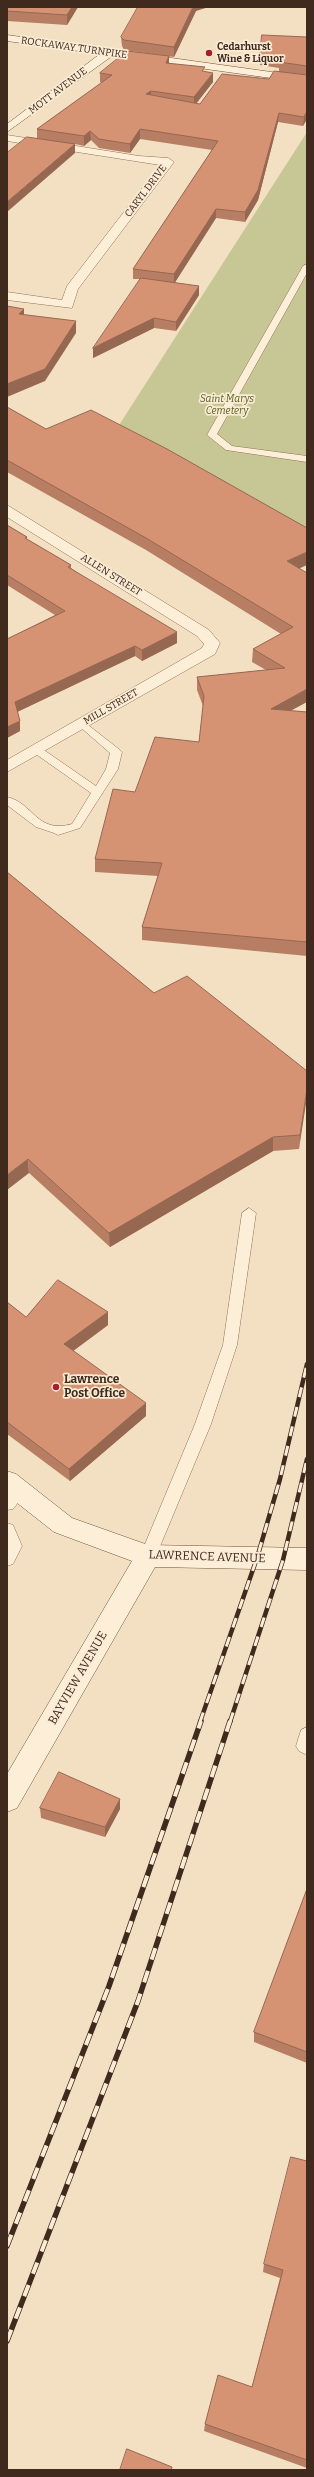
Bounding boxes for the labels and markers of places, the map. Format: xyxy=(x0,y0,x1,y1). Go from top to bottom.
place label: Cedarhurst Wine & Liquor xyxy=(217,41,284,64)
marker: Cedarhurst Wine & Liquor xyxy=(204,48,214,58)
place label: Lawrence Post Office xyxy=(64,1373,125,1401)
marker: Lawrence Post Office xyxy=(51,1382,61,1392)

